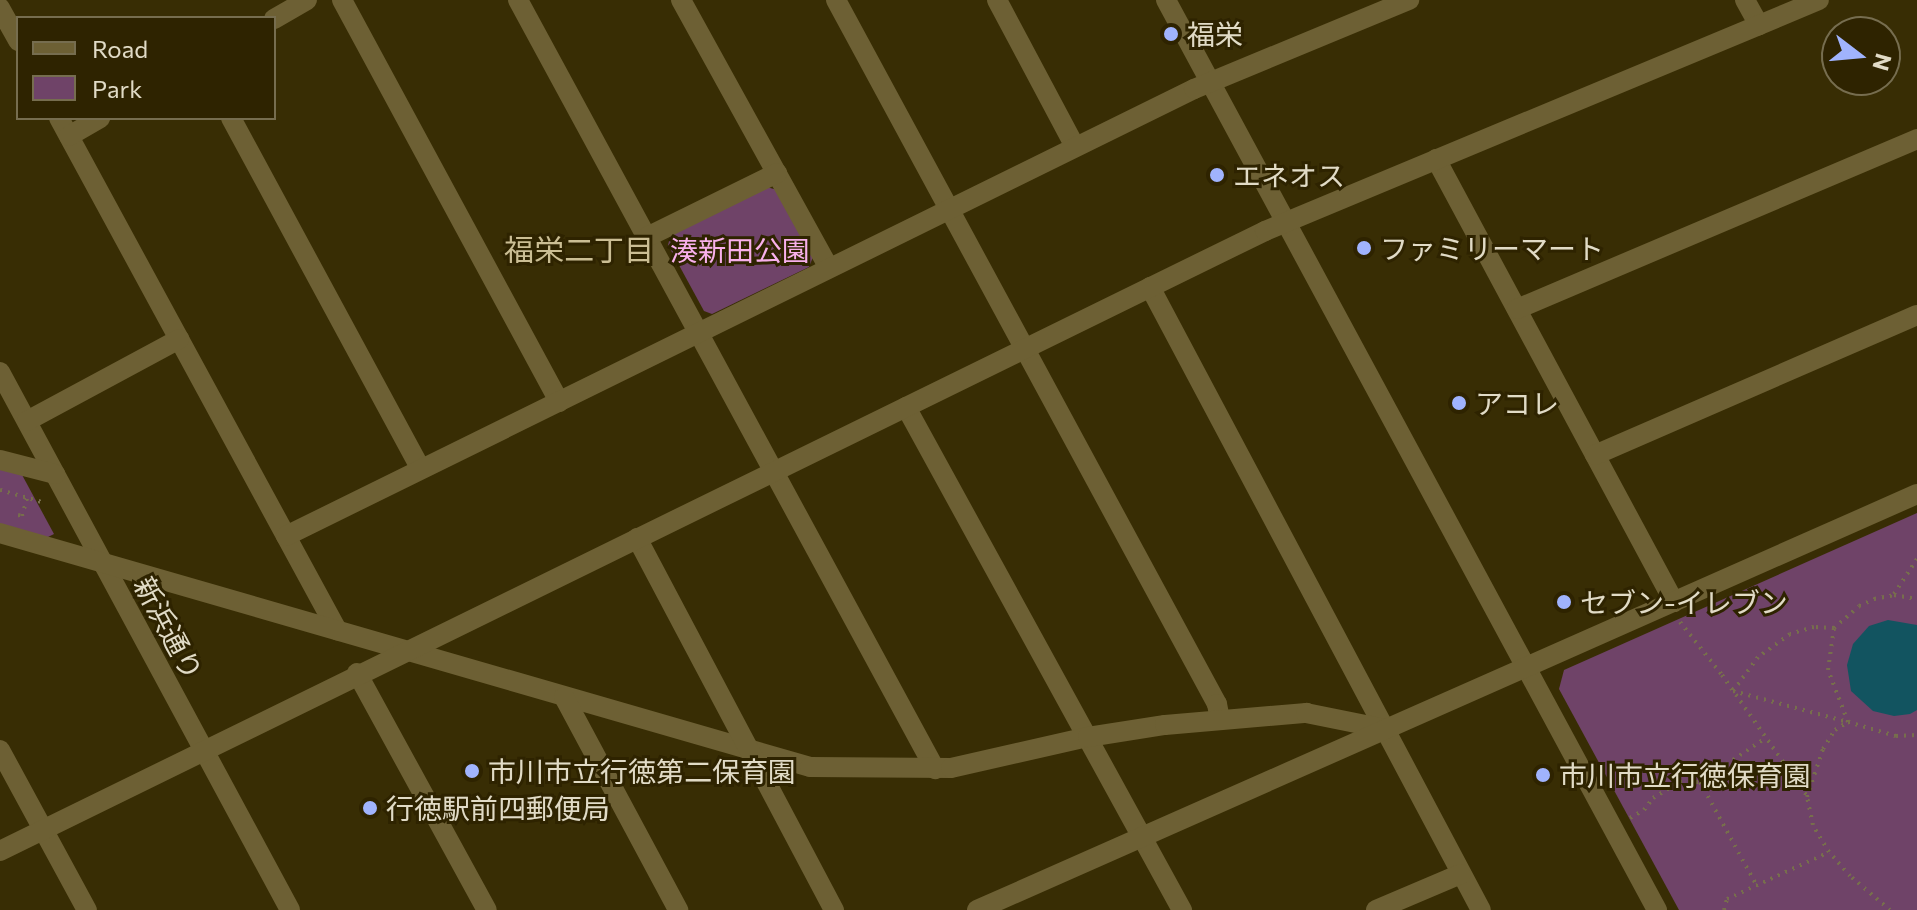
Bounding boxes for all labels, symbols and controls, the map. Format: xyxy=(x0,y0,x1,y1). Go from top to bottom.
legend xyxy=(16,16,276,120)
north arrow xyxy=(1821,16,1901,96)
place label: 福栄 xyxy=(1187,17,1243,51)
marker: 福栄 xyxy=(1162,25,1180,43)
text: Road xyxy=(92,34,148,63)
text: N xyxy=(1867,51,1898,74)
text: Park xyxy=(92,74,142,103)
place label: エネオス xyxy=(1233,158,1345,192)
marker: エネオス xyxy=(1208,166,1226,184)
district label: 福栄二丁目 xyxy=(504,231,654,267)
place label: ファミリーマート xyxy=(1380,231,1604,265)
park label: 湊新田公園 xyxy=(670,233,810,267)
marker: ファミリーマート xyxy=(1355,239,1373,257)
place label: アコレ xyxy=(1475,386,1559,420)
marker: アコレ xyxy=(1450,394,1468,412)
street label: 新浜通り xyxy=(128,571,210,685)
place label: セブン-イレブン xyxy=(1580,585,1788,619)
marker: セブン-イレブン xyxy=(1555,593,1573,611)
place label: 市川市立行徳第二保育園 xyxy=(488,754,796,788)
place label: 市川市立行徳保育園 xyxy=(1559,758,1811,792)
marker: 市川市立行徳第二保育園 xyxy=(463,762,481,780)
marker: 市川市立行徳保育園 xyxy=(1534,766,1552,784)
place label: 行徳駅前四郵便局 xyxy=(386,791,610,825)
marker: 行徳駅前四郵便局 xyxy=(361,799,379,817)

